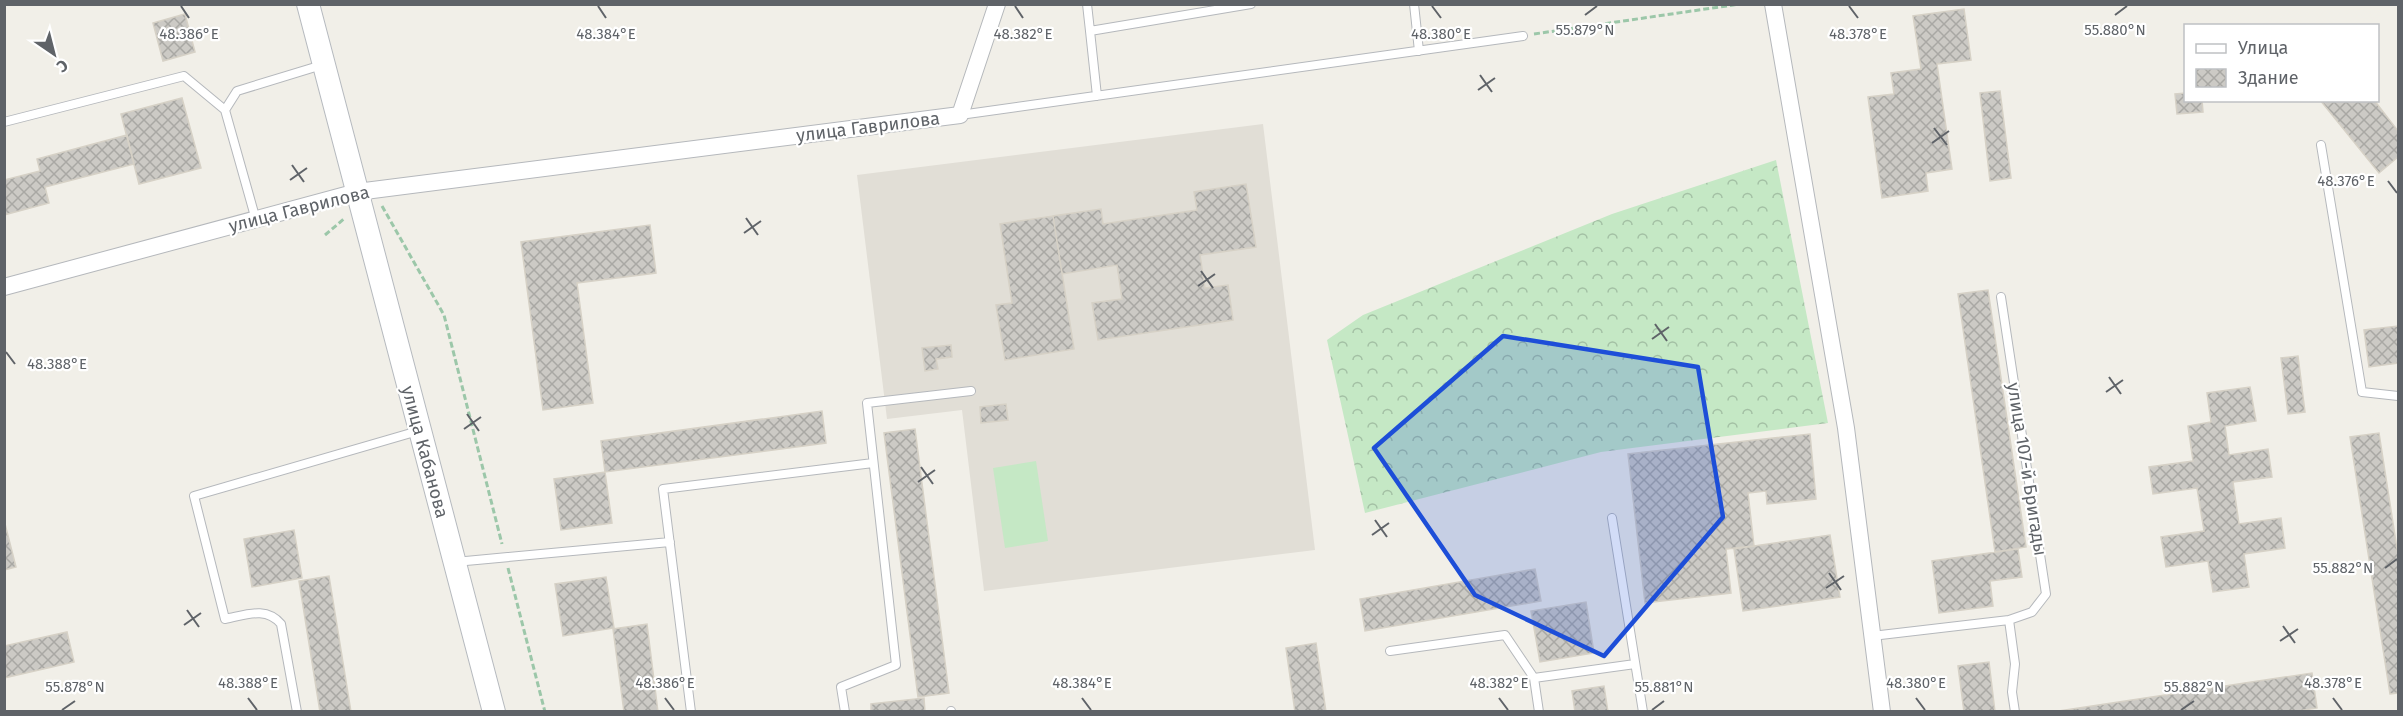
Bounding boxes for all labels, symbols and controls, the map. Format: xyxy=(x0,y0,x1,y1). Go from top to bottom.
text: 55.879°N xyxy=(1556,21,1614,39)
text: 55.880°N xyxy=(2084,21,2146,39)
north arrow xyxy=(24,24,84,84)
legend xyxy=(2184,24,2379,102)
text: 48.386°E xyxy=(159,25,219,43)
text: 48.384°E xyxy=(576,25,636,43)
text: 48.382°E xyxy=(994,25,1052,43)
text: 48.380°E xyxy=(1411,25,1471,43)
text: 48.378°E xyxy=(1829,25,1887,43)
text: Улица xyxy=(2238,37,2288,59)
text: С xyxy=(52,55,72,77)
text: Здание xyxy=(2238,67,2299,89)
street label: улица Гаврилова xyxy=(795,107,941,147)
text: 48.376°E xyxy=(2317,172,2375,190)
street label: улица Гаврилова xyxy=(226,181,372,237)
text: 48.388°E xyxy=(27,355,87,373)
street label: улица 107-й Бригады xyxy=(2002,381,2052,557)
street label: улица Кабанова xyxy=(397,383,453,521)
text: 55.882°N xyxy=(2313,559,2373,577)
text: 48.388°E xyxy=(218,674,278,692)
text: 48.386°E xyxy=(635,674,695,692)
text: 48.384°E xyxy=(1052,674,1112,692)
text: 48.382°E xyxy=(1470,674,1528,692)
text: 48.380°E xyxy=(1886,674,1946,692)
text: 48.378°E xyxy=(2304,674,2362,692)
text: 55.878°N xyxy=(45,678,105,696)
text: 55.881°N xyxy=(1634,678,1694,696)
text: 55.882°N xyxy=(2164,678,2224,696)

